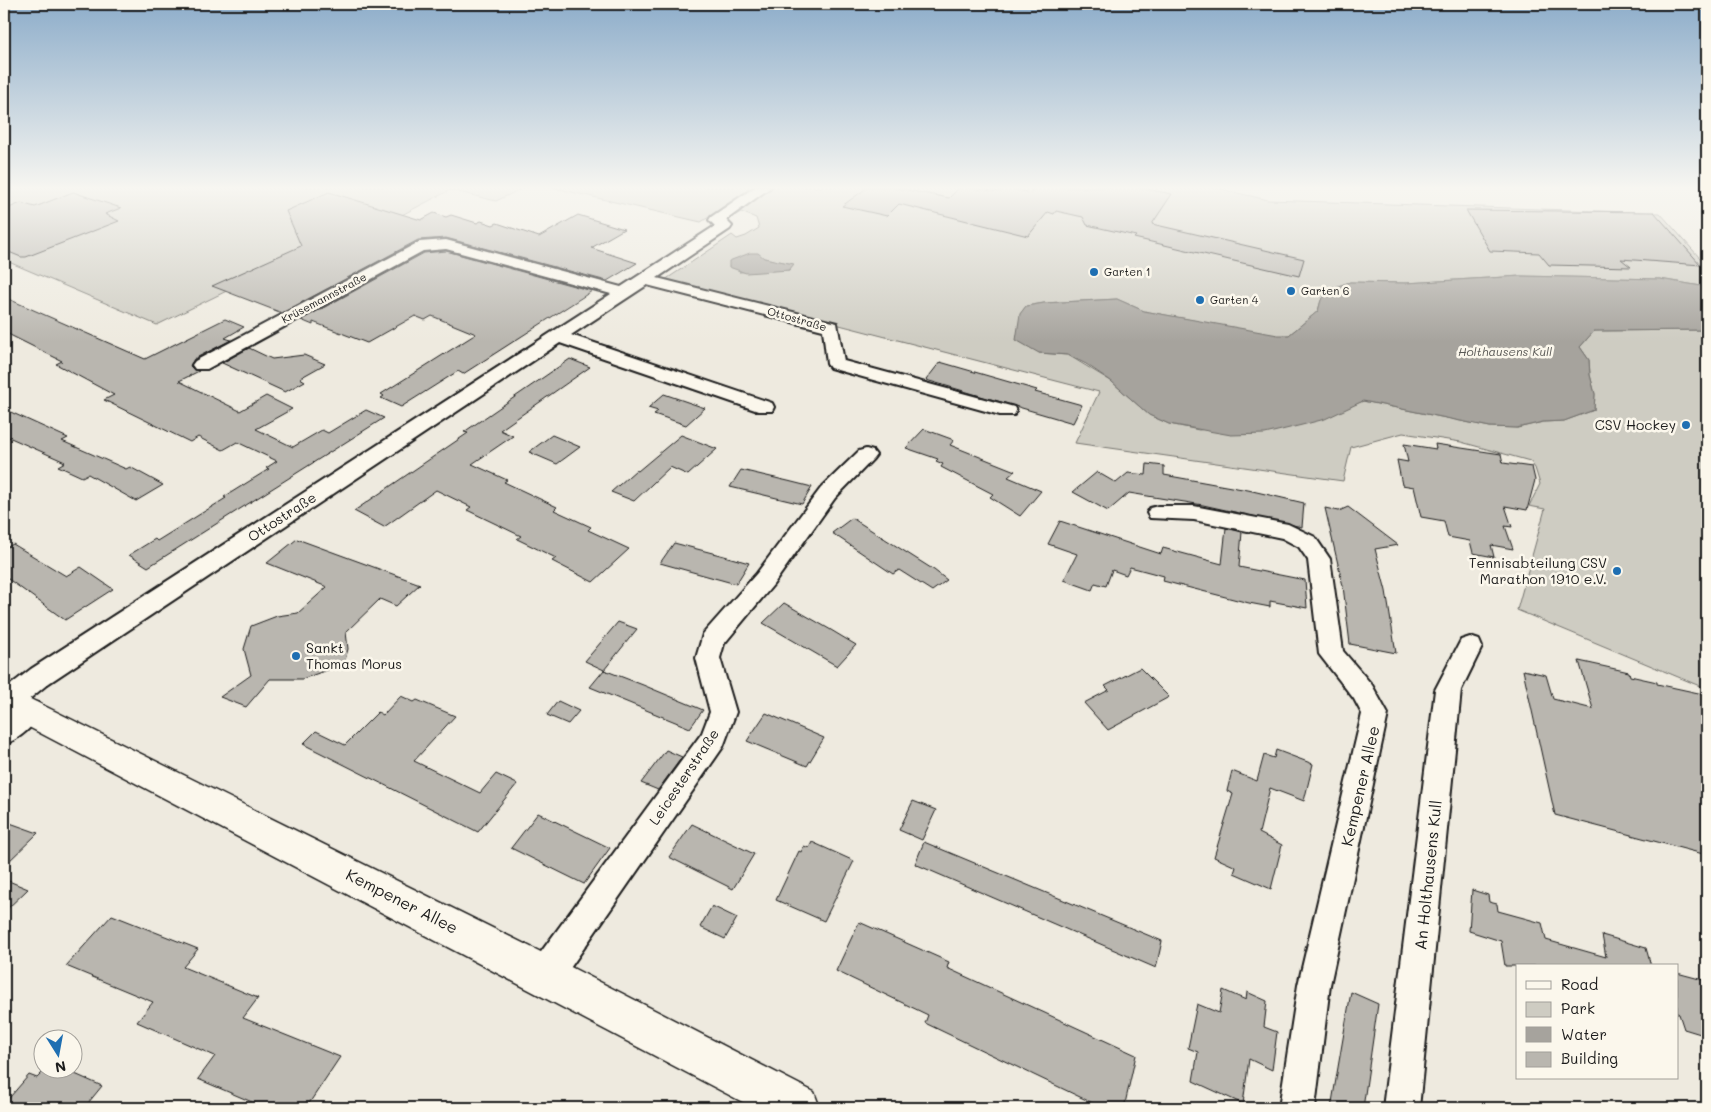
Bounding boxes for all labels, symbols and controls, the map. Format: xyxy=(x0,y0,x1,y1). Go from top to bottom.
place label: Garten 1 xyxy=(1104,264,1151,279)
marker: Garten 1 xyxy=(1088,266,1100,278)
street label: Krüsemannstraße xyxy=(279,269,369,326)
place label: Garten 6 xyxy=(1301,283,1349,298)
marker: Garten 6 xyxy=(1285,285,1297,297)
place label: Garten 4 xyxy=(1210,292,1259,307)
marker: Garten 4 xyxy=(1194,294,1206,306)
street label: Ottostraße xyxy=(766,303,829,334)
water label: Holthausens Kull xyxy=(1458,343,1552,359)
place label: CSV Hockey xyxy=(1595,415,1676,434)
marker: CSV Hockey xyxy=(1680,419,1692,431)
street label: Ottostraße xyxy=(244,487,320,546)
place label: Tennisabteilung CSV Marathon 1910 e.V. xyxy=(1469,553,1607,588)
marker: Tennisabteilung CSV Marathon 1910 e.V. xyxy=(1611,565,1623,577)
place label: Sankt Thomas Morus xyxy=(306,638,402,673)
marker: Sankt Thomas Morus xyxy=(290,650,302,662)
street label: Kempener Allee xyxy=(1335,724,1384,848)
street label: Leicesterstraße xyxy=(644,725,723,829)
street label: An Holthausens Kull xyxy=(1409,799,1446,951)
street label: Kempener Allee xyxy=(343,863,462,938)
legend xyxy=(1516,964,1678,1080)
text: Road xyxy=(1561,974,1598,994)
text: Park xyxy=(1561,998,1595,1018)
text: Water xyxy=(1561,1024,1607,1044)
north arrow xyxy=(32,1030,82,1080)
text: Building xyxy=(1561,1048,1618,1068)
text: N xyxy=(54,1057,68,1078)

